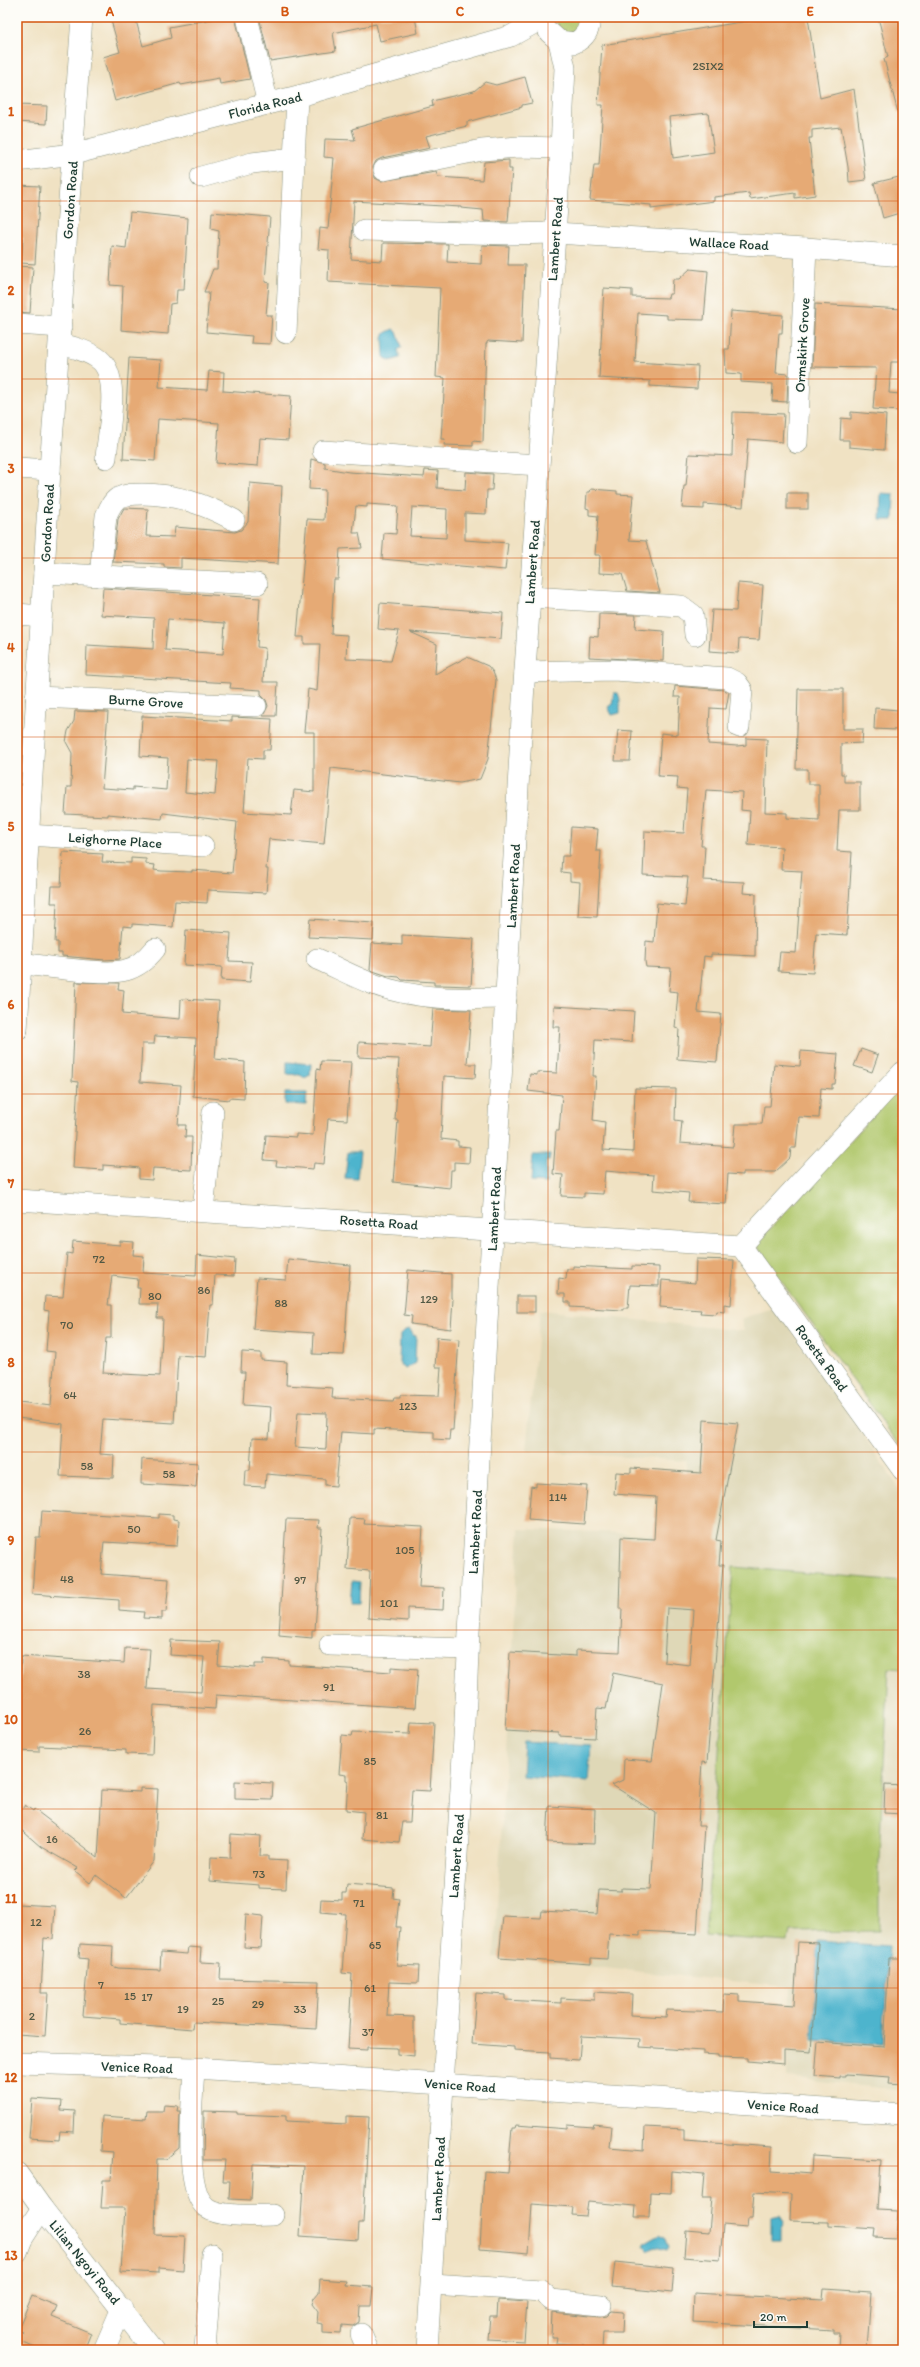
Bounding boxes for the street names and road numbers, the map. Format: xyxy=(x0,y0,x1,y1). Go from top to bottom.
street label: Florida Road xyxy=(226,88,304,123)
street label: Gordon Road xyxy=(59,160,82,240)
street label: Lambert Road xyxy=(544,196,567,282)
street label: Wallace Road xyxy=(688,233,770,254)
street label: Ormskirk Grove xyxy=(792,297,813,393)
street label: Gordon Road xyxy=(37,483,58,563)
street label: Lambert Road xyxy=(521,519,544,605)
street label: Burne Grove xyxy=(108,691,184,712)
street label: Leighorne Place xyxy=(67,829,163,852)
street label: Lambert Road xyxy=(503,843,524,929)
street label: Lambert Road xyxy=(484,1166,505,1252)
street label: Rosetta Road xyxy=(339,1211,419,1234)
street label: Rosetta Road xyxy=(792,1321,852,1395)
street label: Lambert Road xyxy=(465,1489,486,1575)
street label: Lambert Road xyxy=(445,1813,468,1899)
street label: Venice Road xyxy=(101,2058,174,2077)
street label: Venice Road xyxy=(423,2075,497,2097)
street label: Venice Road xyxy=(746,2096,820,2118)
street label: Lambert Road xyxy=(428,2136,449,2222)
street label: Lilian Ngoyi Road xyxy=(45,2217,124,2308)

